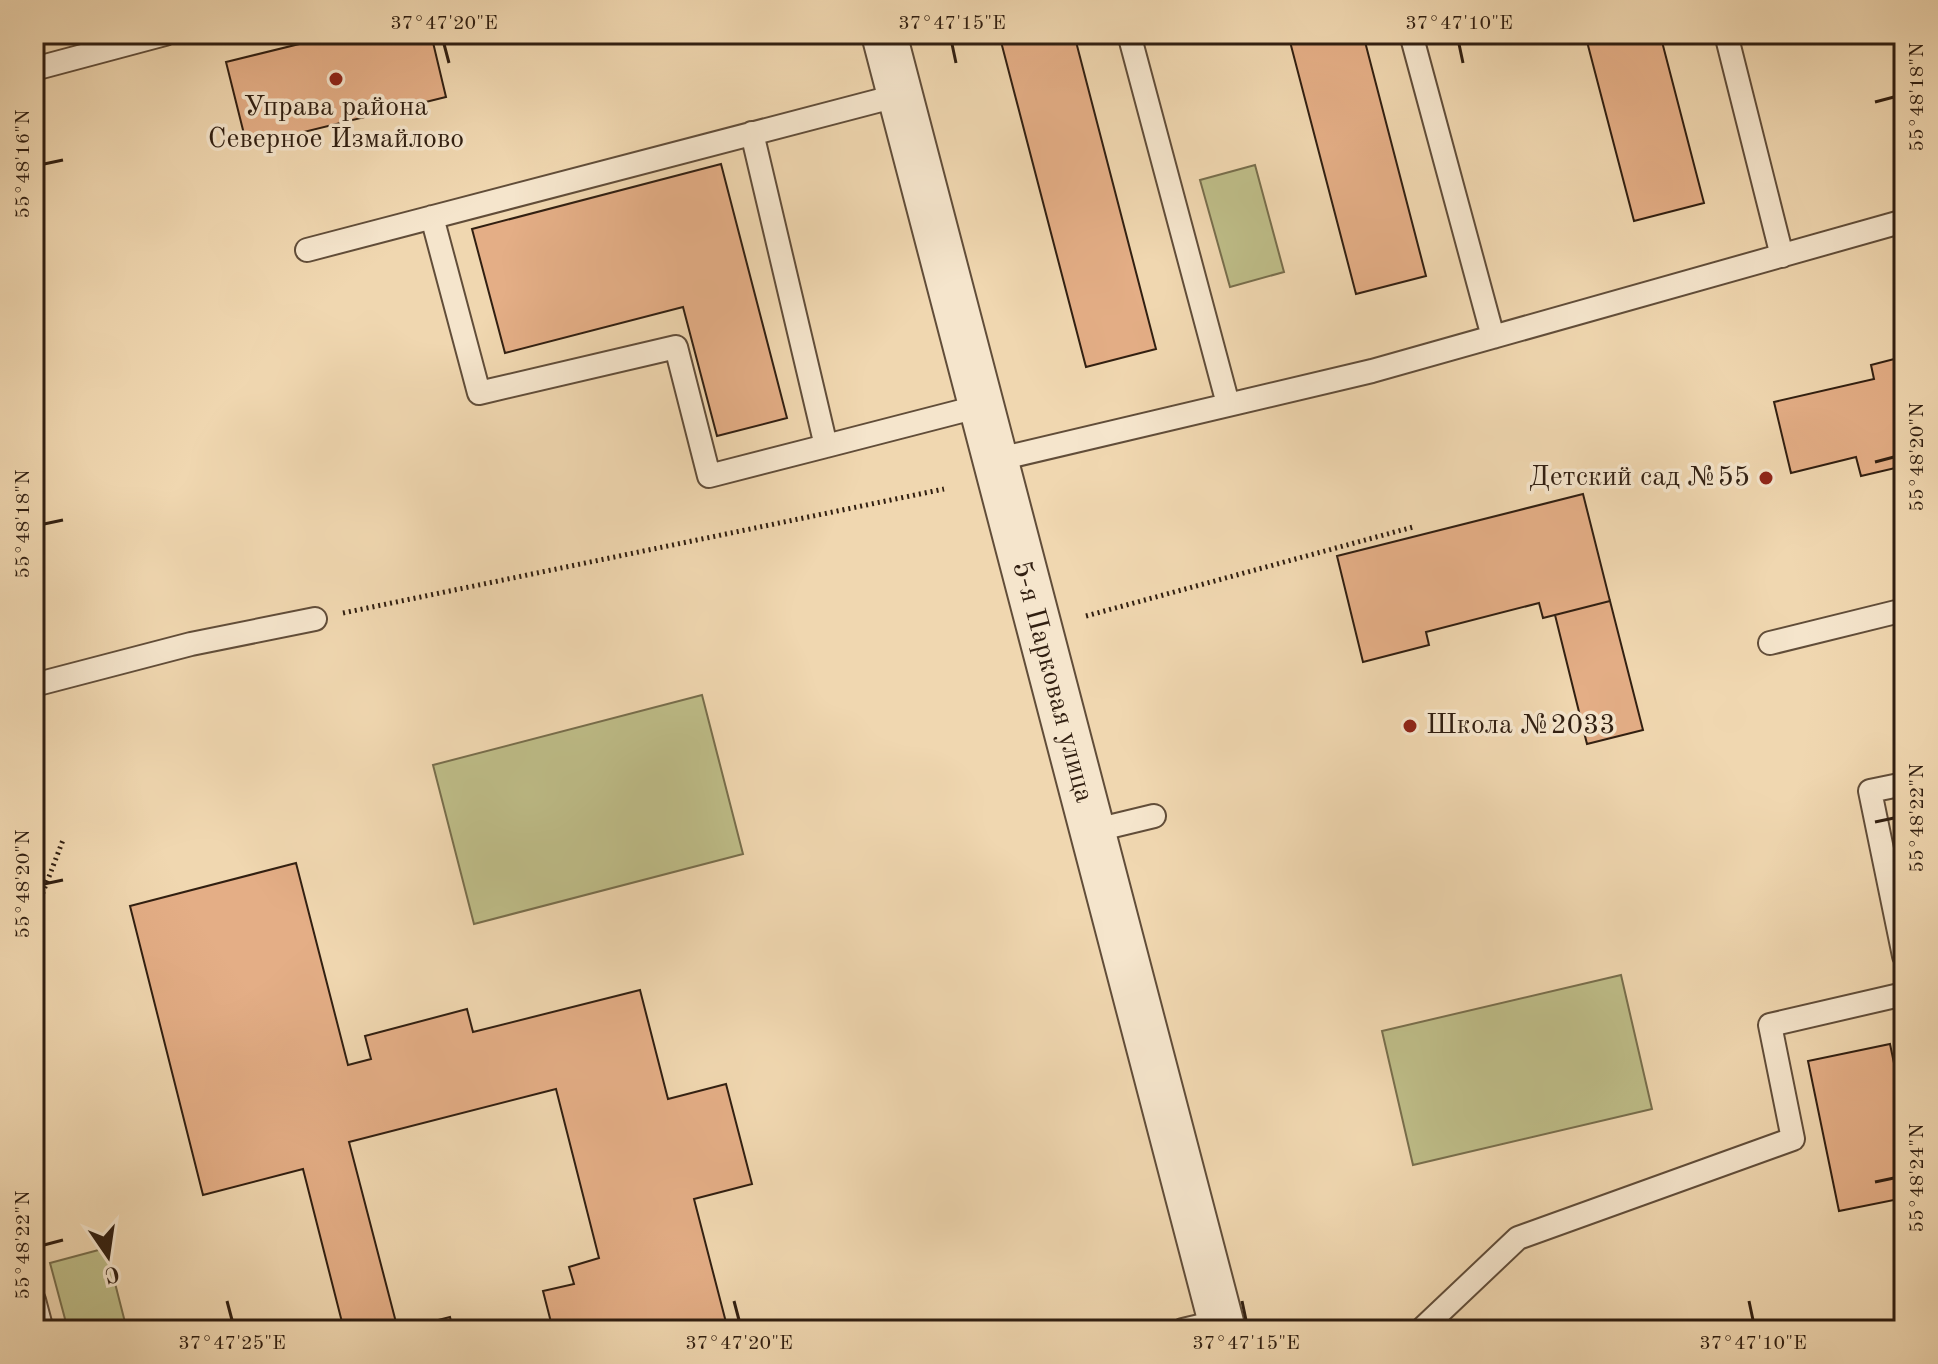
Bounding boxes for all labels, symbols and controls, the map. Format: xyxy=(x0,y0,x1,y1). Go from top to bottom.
text: 37°47'20"E xyxy=(390,14,498,34)
text: 37°47'15"E xyxy=(898,14,1006,34)
text: 37°47'10"E xyxy=(1405,14,1513,34)
text: 55°48'18"N xyxy=(1908,42,1928,152)
marker: Управа района Северное Измайлово xyxy=(327,70,345,88)
place label: Управа района Северное Измайлово xyxy=(208,94,464,154)
text: 55°48'16"N xyxy=(14,109,34,219)
text: 55°48'20"N xyxy=(1908,402,1928,512)
place label: Детский сад №55 xyxy=(1529,464,1750,492)
text: 55°48'18"N xyxy=(14,469,34,579)
marker: Детский сад №55 xyxy=(1757,469,1775,487)
street label: 5-я Парковая улица xyxy=(1006,558,1098,806)
place label: Школа №2033 xyxy=(1426,712,1615,740)
marker: Школа №2033 xyxy=(1401,717,1419,735)
text: 55°48'22"N xyxy=(1908,763,1928,873)
text: 55°48'20"N xyxy=(14,829,34,939)
text: 55°48'24"N xyxy=(1908,1123,1928,1233)
text: 55°48'22"N xyxy=(14,1190,34,1300)
north arrow xyxy=(68,1216,148,1296)
text: С xyxy=(102,1261,122,1286)
text: 37°47'25"E xyxy=(178,1334,286,1354)
text: 37°47'20"E xyxy=(685,1334,793,1354)
text: 37°47'15"E xyxy=(1192,1334,1300,1354)
text: 37°47'10"E xyxy=(1699,1334,1807,1354)

